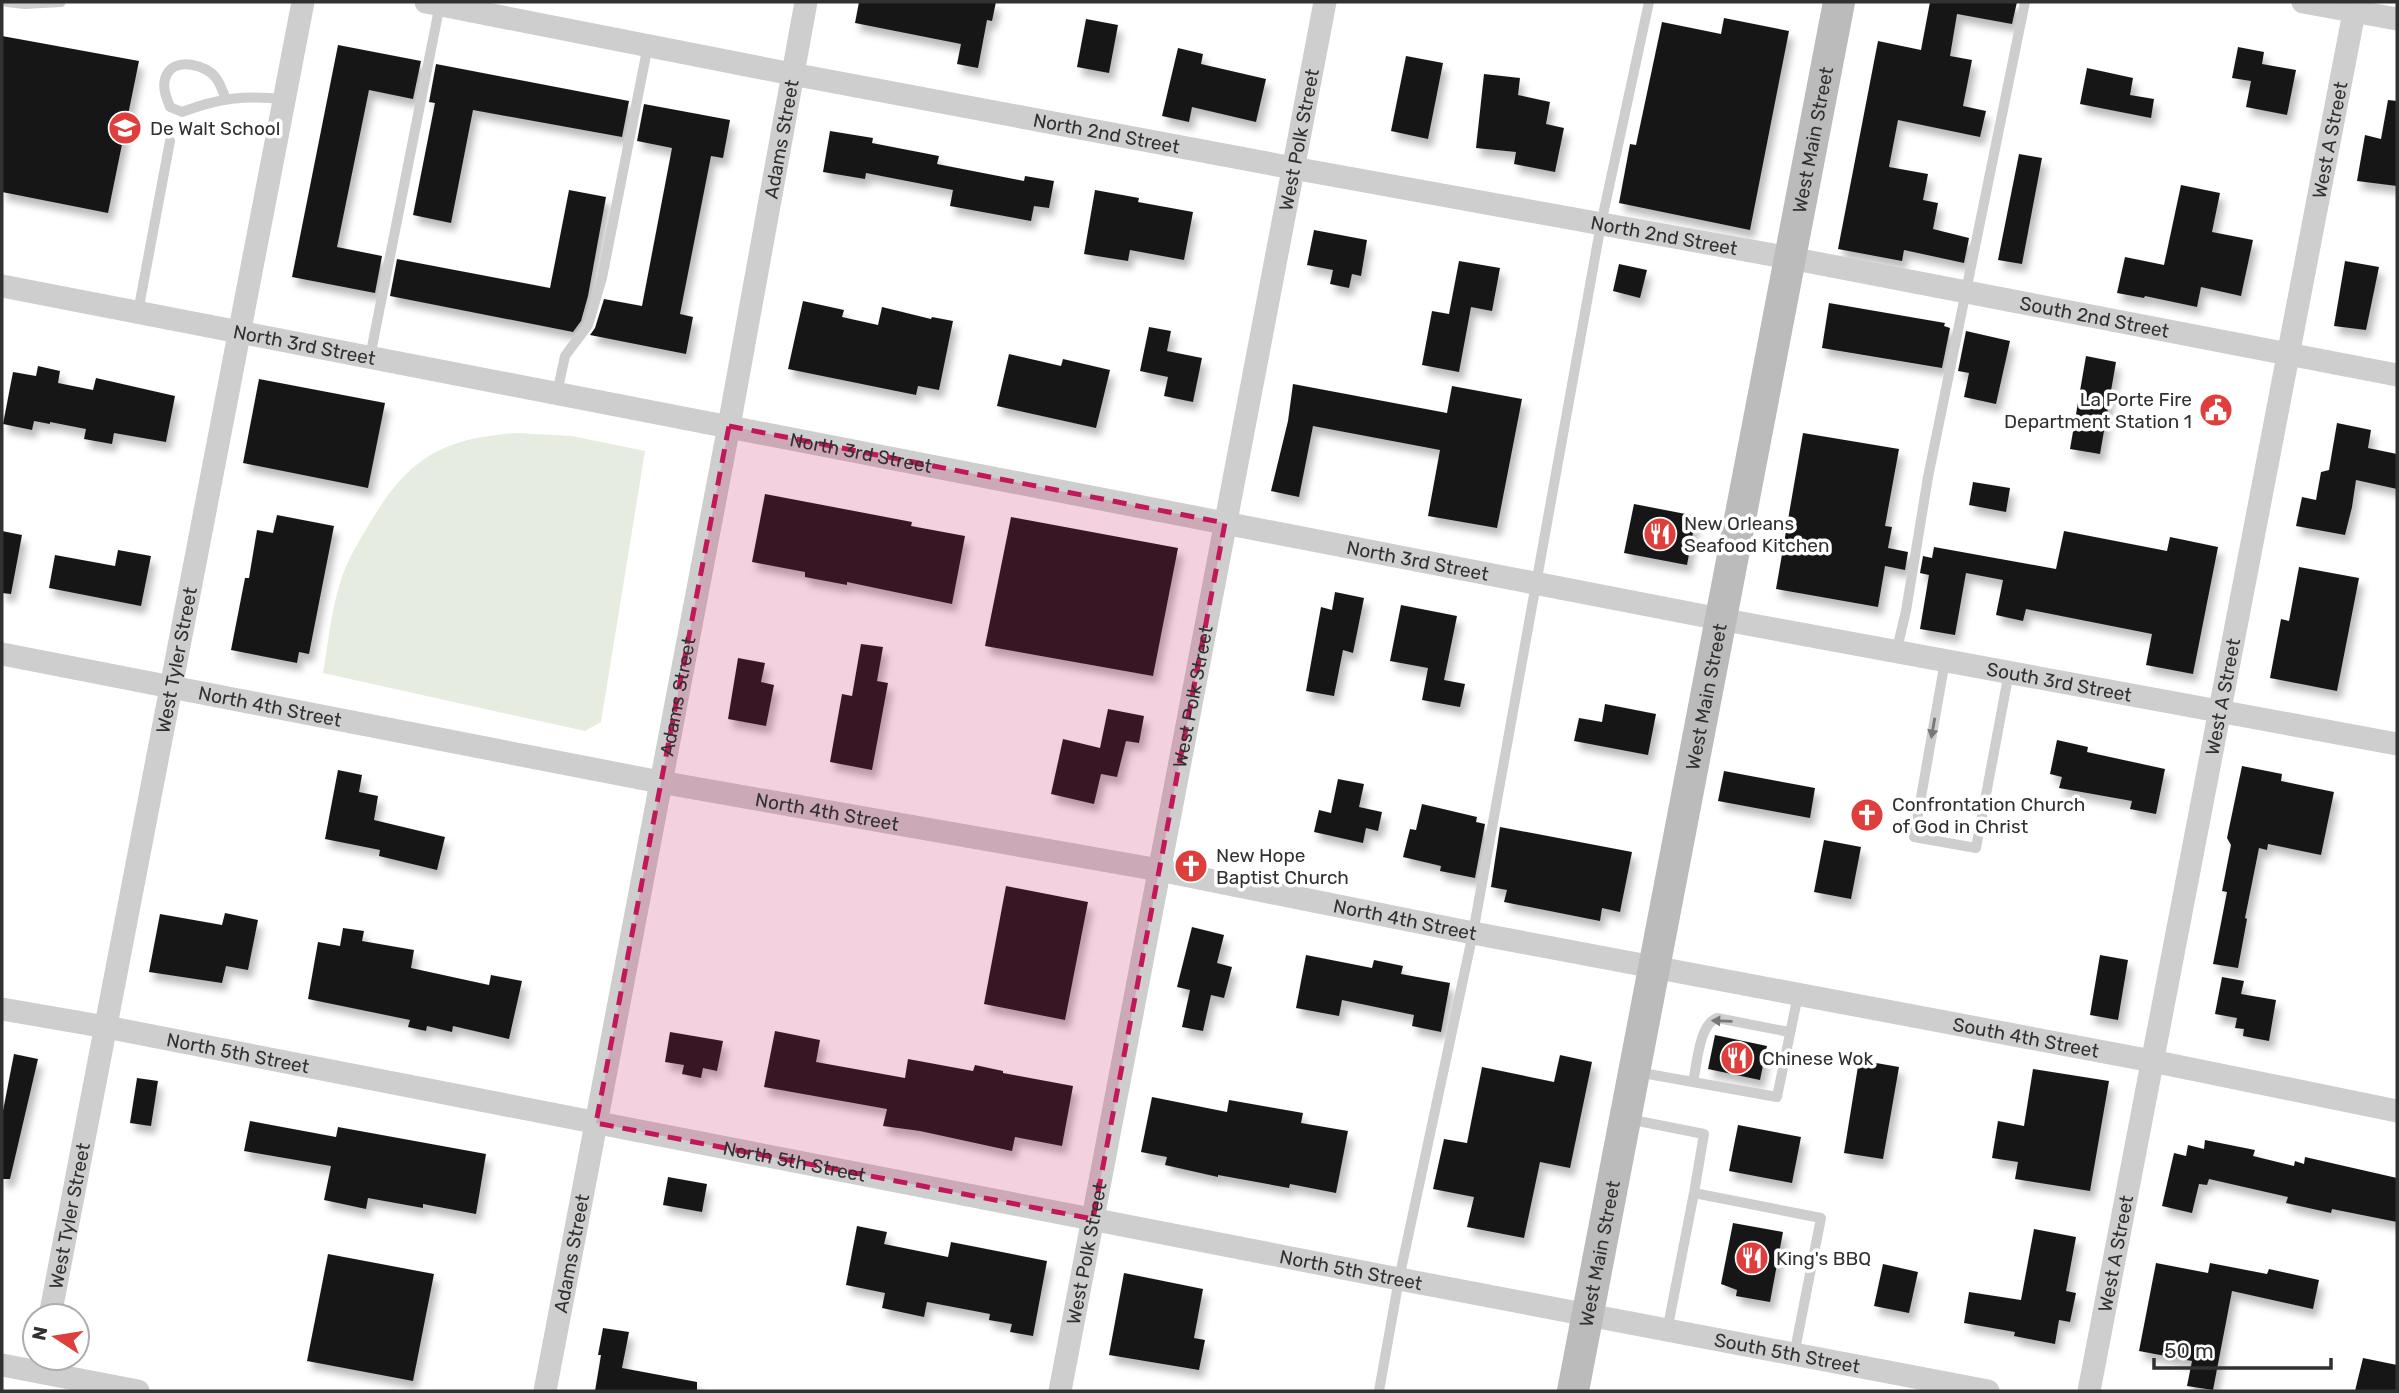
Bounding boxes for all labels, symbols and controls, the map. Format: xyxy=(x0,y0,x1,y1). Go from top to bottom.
street label: West Main Street xyxy=(1787,64,1838,215)
street label: West Polk Street xyxy=(1274,66,1324,213)
street label: Adams Street xyxy=(759,77,803,201)
street label: West A Street xyxy=(2307,79,2352,200)
street label: North 2nd Street xyxy=(1031,108,1182,158)
school or university icon: De Walt School xyxy=(106,109,144,147)
place label: De Walt School xyxy=(150,117,280,140)
street label: North 2nd Street xyxy=(1589,211,1740,260)
street label: South 2nd Street xyxy=(2018,291,2172,342)
street label: North 3rd Street xyxy=(231,320,378,370)
place label: La Porte Fire Department Station 1 xyxy=(2004,388,2192,433)
public building icon: La Porte Fire Department Station 1 xyxy=(2197,391,2235,429)
street label: North 3rd Street xyxy=(788,427,935,478)
place label: New Orleans Seafood Kitchen xyxy=(1684,512,1829,557)
restaurant icon: New Orleans Seafood Kitchen xyxy=(1641,515,1679,553)
street label: North 3rd Street xyxy=(1345,535,1491,586)
street label: West Tyler Street xyxy=(151,584,202,735)
street label: West Main Street xyxy=(1681,621,1731,772)
street label: West Polk Street xyxy=(1168,623,1217,769)
street label: Adams Street xyxy=(655,635,700,758)
street label: West A Street xyxy=(2200,636,2245,757)
street label: South 3rd Street xyxy=(1985,657,2134,706)
street label: North 4th Street xyxy=(196,681,344,731)
one-way arrow xyxy=(1927,717,1938,739)
street label: North 4th Street xyxy=(753,788,901,836)
place label: Confrontation Church of God in Christ xyxy=(1892,793,2085,838)
church icon: Confrontation Church of God in Christ xyxy=(1848,796,1886,834)
place label: New Hope Baptist Church xyxy=(1216,844,1349,889)
church icon: New Hope Baptist Church xyxy=(1172,847,1210,885)
street label: North 4th Street xyxy=(1331,894,1479,945)
street label: South 4th Street xyxy=(1951,1012,2102,1062)
one-way arrow xyxy=(1711,1015,1733,1027)
street label: North 5th Street xyxy=(165,1028,312,1078)
restaurant icon: Chinese Wok xyxy=(1718,1039,1756,1077)
place label: Chinese Wok xyxy=(1762,1047,1873,1070)
street label: North 5th Street xyxy=(721,1136,868,1186)
street label: West Tyler Street xyxy=(44,1140,95,1291)
street label: West Main Street xyxy=(1574,1178,1625,1329)
street label: West Polk Street xyxy=(1061,1180,1111,1326)
street label: Adams Street xyxy=(549,1191,594,1315)
street label: West A Street xyxy=(2093,1193,2138,1314)
restaurant icon: King's BBQ xyxy=(1733,1239,1771,1277)
street label: North 5th Street xyxy=(1278,1244,1425,1295)
place label: King's BBQ xyxy=(1776,1247,1871,1270)
north arrow xyxy=(21,1302,91,1372)
text: N xyxy=(27,1324,53,1343)
scale bar xyxy=(2154,1326,2331,1370)
street label: South 5th Street xyxy=(1712,1328,1862,1378)
text: 50 m xyxy=(2164,1338,2214,1363)

